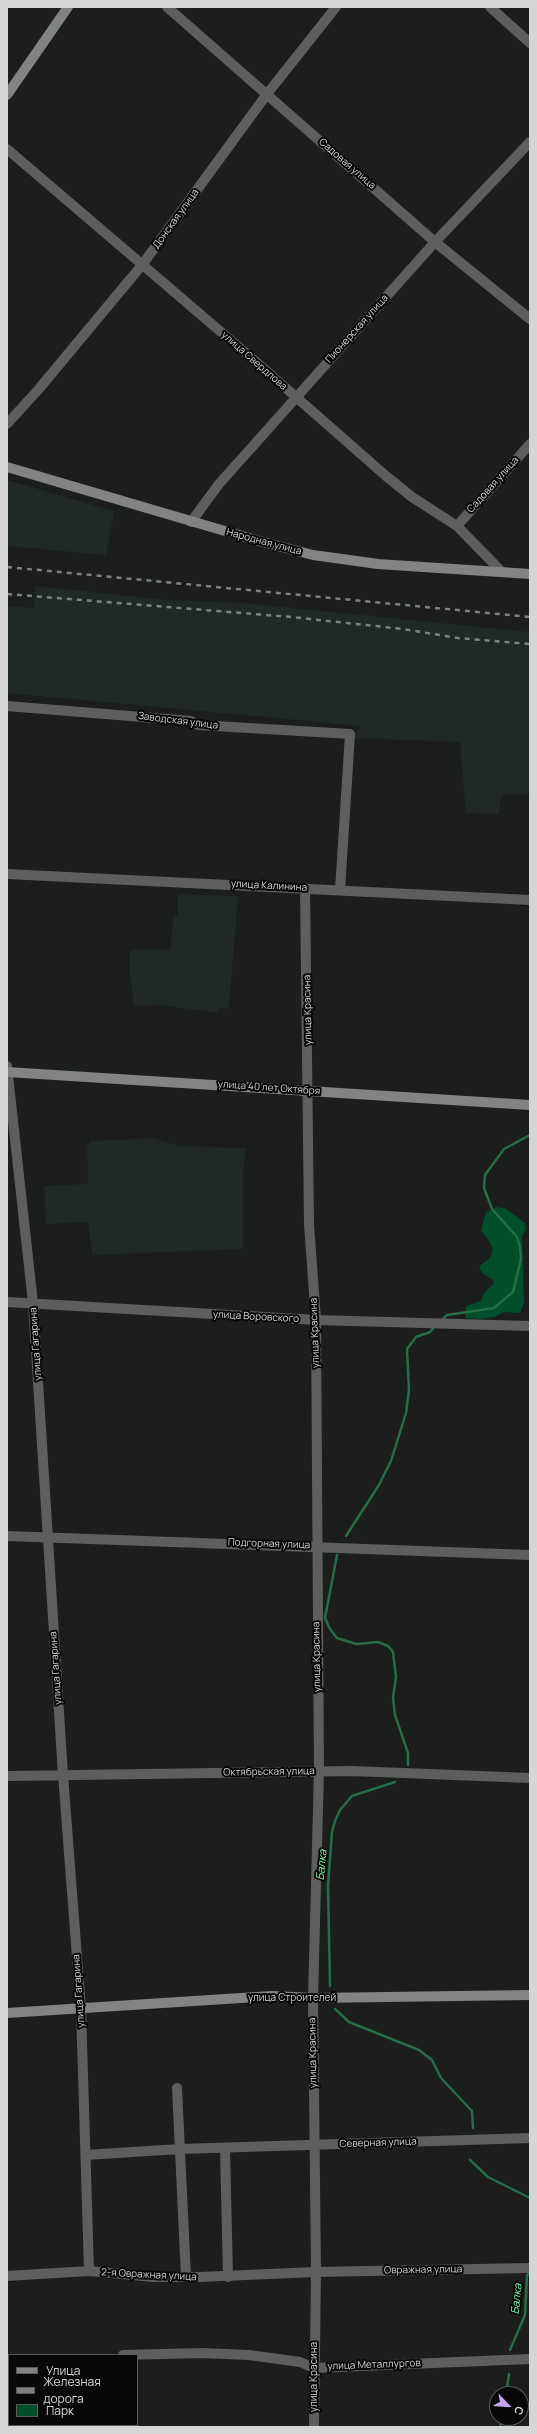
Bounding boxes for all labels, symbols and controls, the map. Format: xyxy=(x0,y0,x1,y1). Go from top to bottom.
street label: Садовая улица xyxy=(316,136,378,192)
street label: Донская улица xyxy=(150,187,202,251)
street label: Пионерская улица xyxy=(323,292,391,366)
street label: улица Свердлова xyxy=(219,329,289,393)
street label: Садовая улица xyxy=(465,454,521,516)
street label: Народная улица xyxy=(225,526,303,558)
street label: Заводская улица xyxy=(137,710,219,732)
street label: улица Калинина xyxy=(231,878,307,894)
street label: улица Красина xyxy=(301,975,315,1045)
street label: улица 40 лет Октября xyxy=(217,1078,321,1098)
street label: улица Красина xyxy=(308,1298,322,1368)
street label: улица Гагарина xyxy=(27,1307,45,1381)
street label: улица Воровского xyxy=(213,1309,299,1325)
street label: Подгорная улица xyxy=(228,1537,310,1551)
street label: улица Красина xyxy=(310,1622,324,1692)
street label: улица Гагарина xyxy=(47,1631,65,1705)
street label: Октябрьская улица xyxy=(223,1765,315,1779)
water label: Балка xyxy=(314,1849,330,1881)
street label: улица Гагарина xyxy=(70,1954,88,2028)
street label: улица Строителей xyxy=(248,1992,336,2004)
street label: улица Красина xyxy=(306,2018,320,2088)
street label: Северная улица xyxy=(339,2136,417,2150)
street label: Овражная улица xyxy=(384,2263,462,2277)
street label: 2-я Овражная улица xyxy=(101,2267,197,2283)
water label: Балка xyxy=(509,2283,525,2315)
street label: улица Красина xyxy=(308,2342,320,2412)
legend xyxy=(8,2354,138,2426)
street label: улица Металлургов xyxy=(327,2357,421,2373)
text: Улица xyxy=(46,2362,80,2379)
text: Железная дорога xyxy=(43,2373,101,2407)
north arrow xyxy=(489,2386,529,2426)
text: Парк xyxy=(46,2402,74,2419)
text: С xyxy=(511,2404,528,2418)

